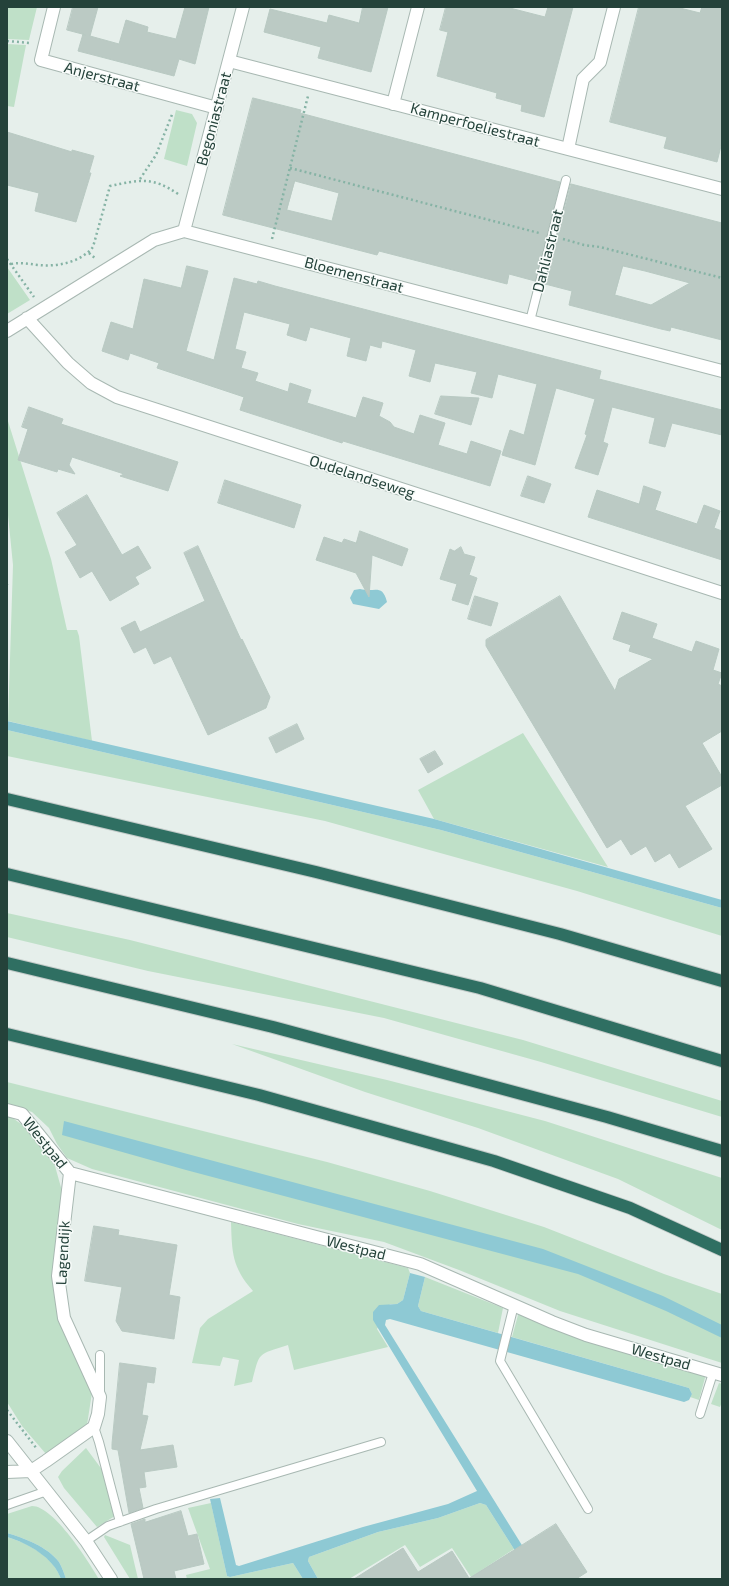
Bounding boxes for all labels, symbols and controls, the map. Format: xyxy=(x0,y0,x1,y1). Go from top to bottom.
street label: Anjerstraat xyxy=(62,58,142,96)
street label: Begoniastraat xyxy=(193,70,235,168)
street label: Kamperfoeliestraat xyxy=(408,99,542,151)
street label: Dahliastraat xyxy=(529,208,567,294)
street label: Bloemenstraat xyxy=(303,253,405,297)
street label: Oudelandseweg xyxy=(307,452,417,502)
street label: Westpad xyxy=(19,1114,71,1172)
street label: Lagendijk xyxy=(52,1220,74,1286)
street label: Westpad xyxy=(324,1232,388,1264)
street label: Westpad xyxy=(629,1340,693,1374)

